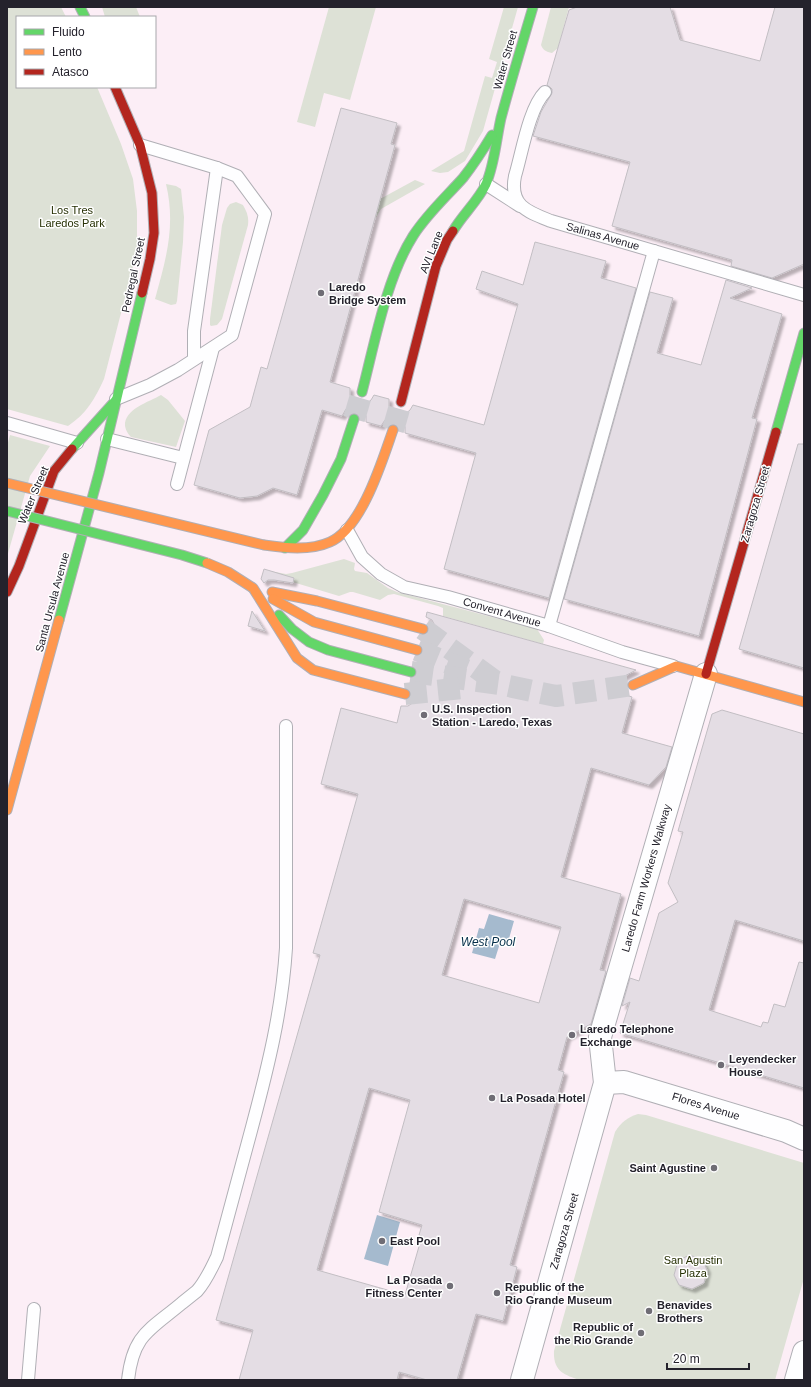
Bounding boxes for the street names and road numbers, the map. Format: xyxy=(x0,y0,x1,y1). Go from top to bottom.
street label: Water Street xyxy=(491,29,519,91)
street label: Salinas Avenue xyxy=(565,220,641,252)
street label: AVI Lane xyxy=(417,229,445,275)
street label: Pedregal Street xyxy=(119,236,147,314)
street label: Water Street xyxy=(15,464,51,526)
street label: Zaragoza Street xyxy=(738,464,772,544)
street label: Santa Ursula Avenue xyxy=(33,551,71,653)
street label: Convent Avenue xyxy=(462,595,542,629)
street label: Laredo Farm Workers Walkway xyxy=(619,802,673,953)
street label: Flores Avenue xyxy=(671,1090,741,1122)
street label: Zaragoza Street xyxy=(547,1191,581,1271)

